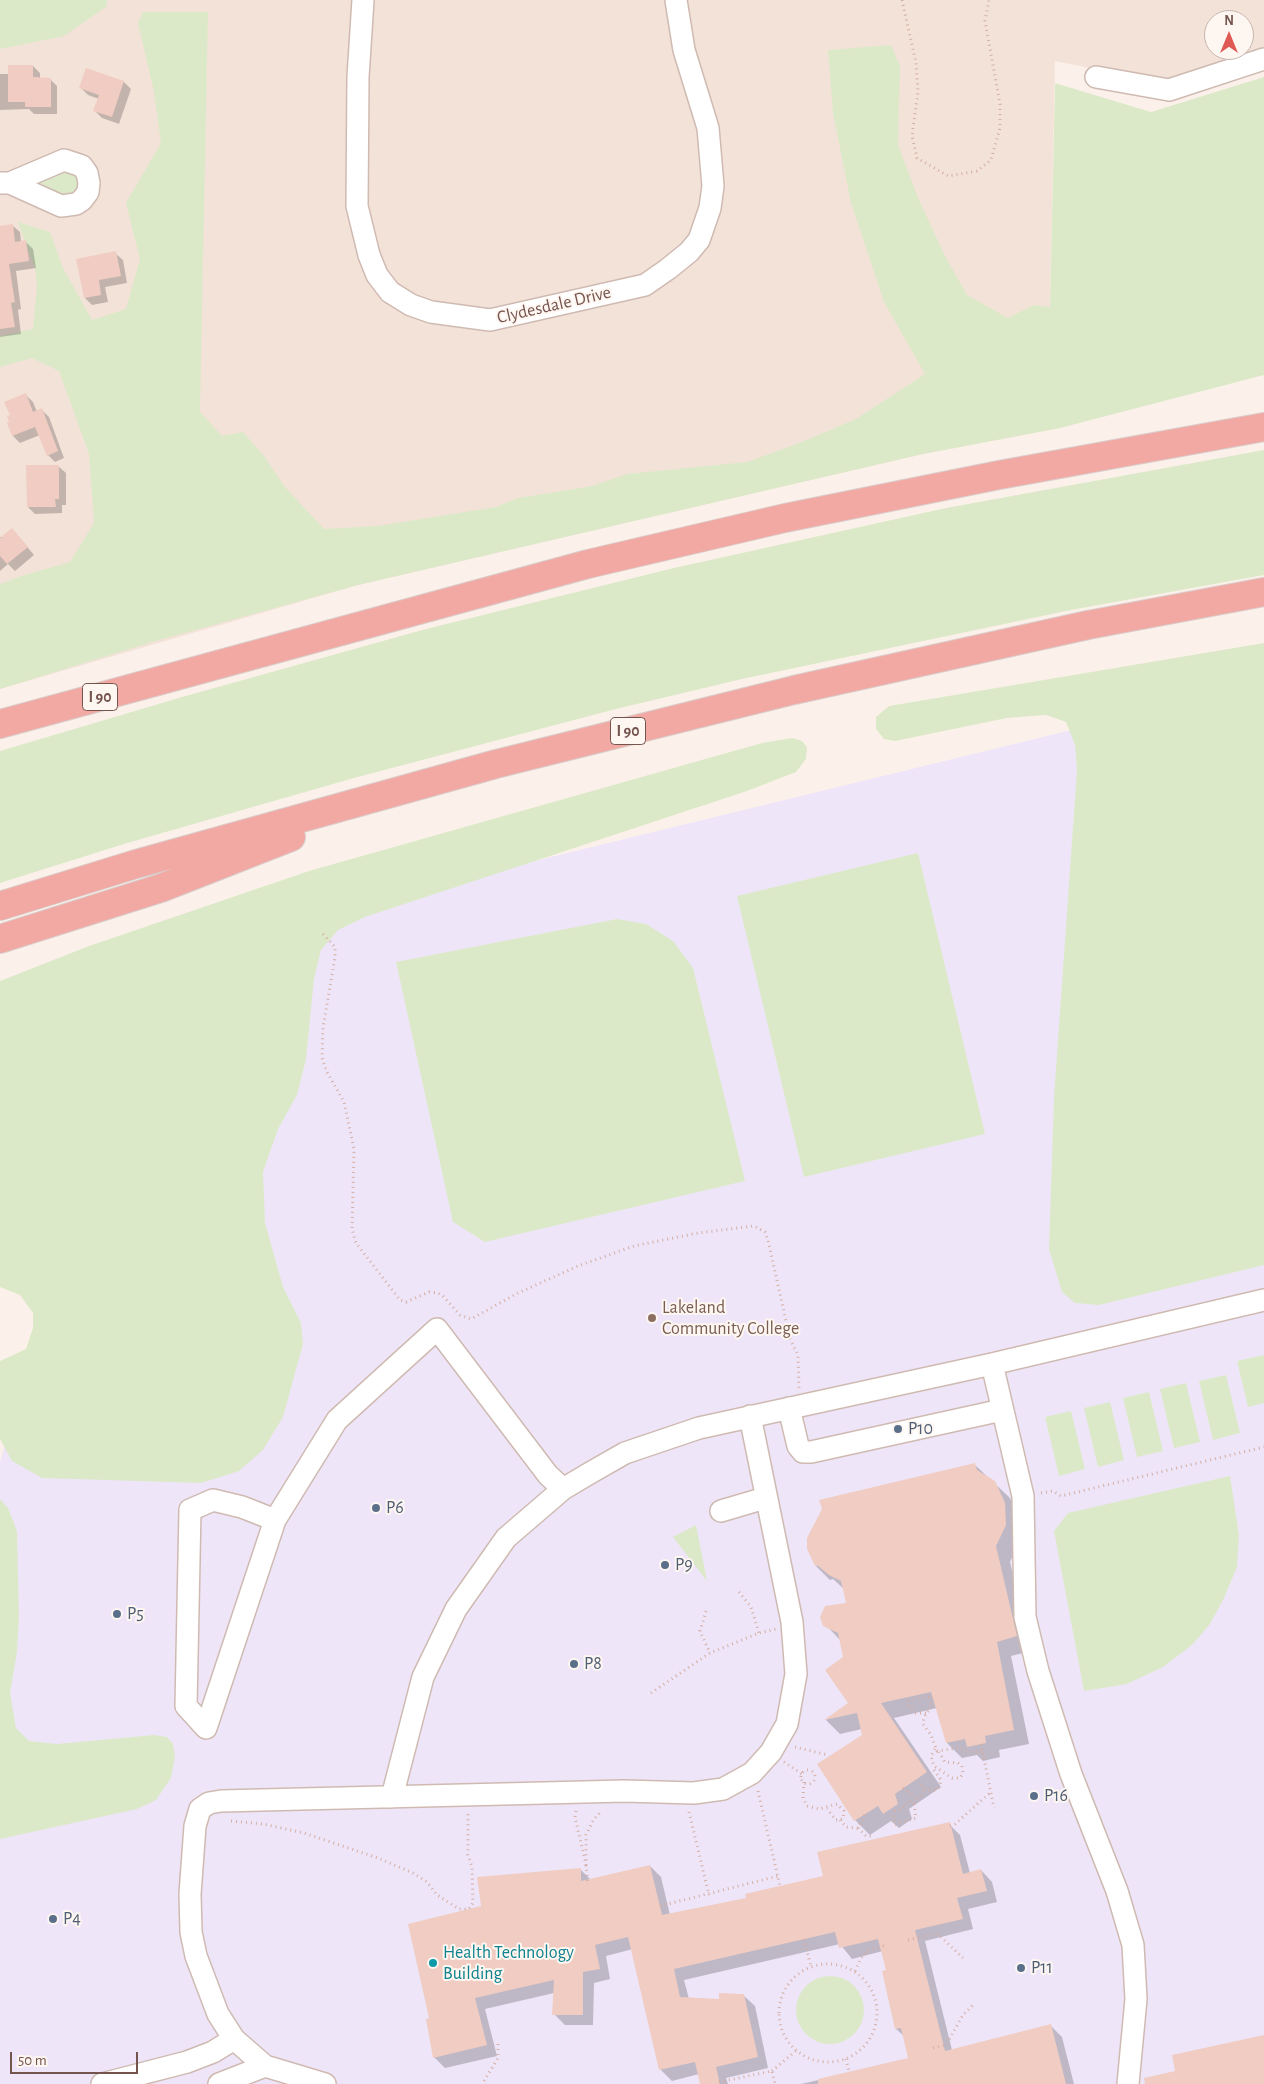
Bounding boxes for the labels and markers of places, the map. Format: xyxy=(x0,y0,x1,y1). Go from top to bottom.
place label: Lakeland Community College xyxy=(662,1297,799,1340)
marker: Lakeland Community College xyxy=(646,1312,658,1324)
place label: P10 xyxy=(908,1418,933,1440)
marker: P10 xyxy=(892,1423,904,1435)
place label: P6 xyxy=(386,1497,404,1519)
marker: P6 xyxy=(370,1502,382,1514)
place label: P9 xyxy=(675,1554,693,1576)
marker: P9 xyxy=(659,1559,671,1571)
place label: P5 xyxy=(127,1603,144,1625)
marker: P5 xyxy=(111,1608,123,1620)
place label: P8 xyxy=(584,1653,602,1675)
marker: P8 xyxy=(568,1658,580,1670)
place label: P16 xyxy=(1044,1785,1068,1807)
marker: P16 xyxy=(1028,1790,1040,1802)
place label: P4 xyxy=(63,1908,81,1930)
marker: P4 xyxy=(47,1913,59,1925)
place label: Health Technology Building xyxy=(443,1942,574,1985)
marker: Health Technology Building xyxy=(427,1957,439,1969)
place label: P11 xyxy=(1031,1957,1053,1979)
marker: P11 xyxy=(1015,1962,1027,1974)

